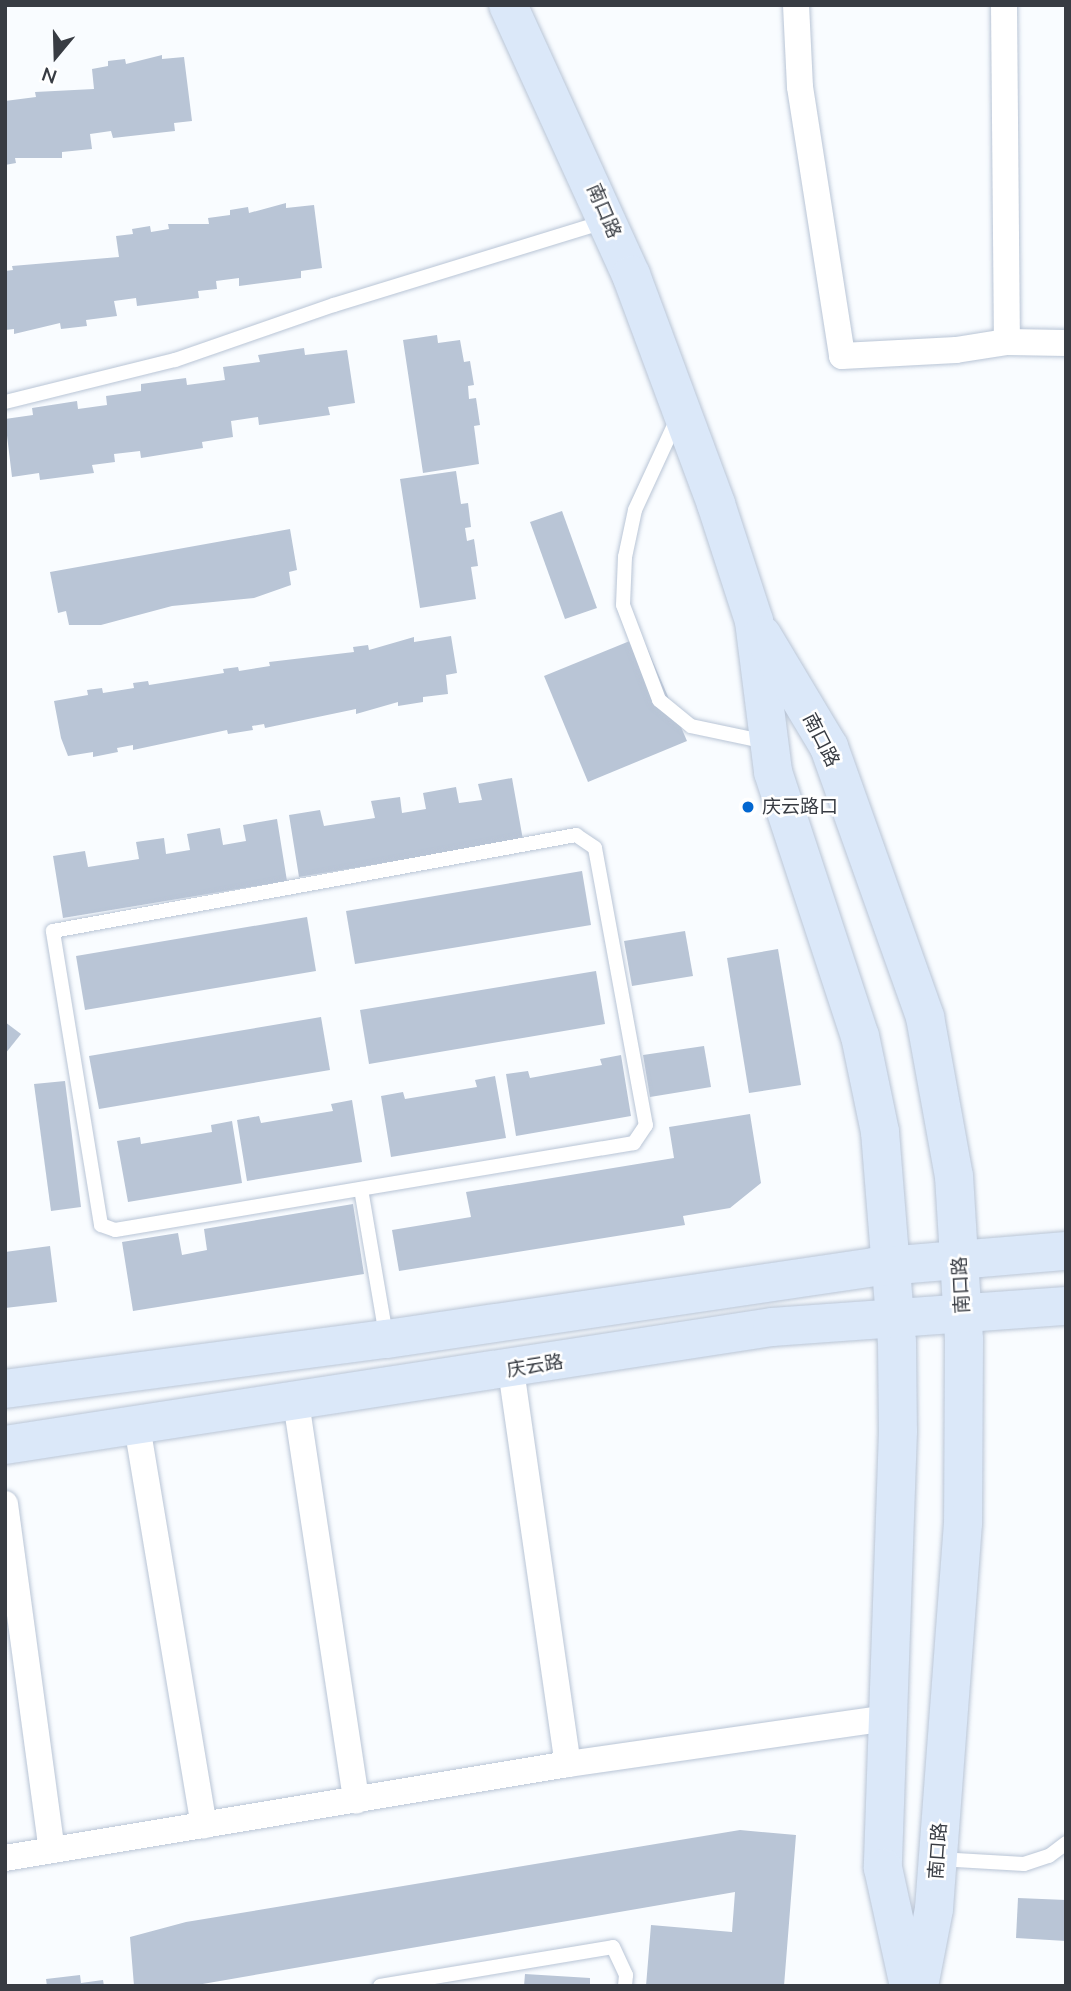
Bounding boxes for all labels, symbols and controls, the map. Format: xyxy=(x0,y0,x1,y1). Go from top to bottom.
north arrow xyxy=(21,21,91,91)
text: N xyxy=(38,62,60,90)
street label: 南口路 xyxy=(582,180,626,242)
street label: 南口路 xyxy=(798,709,844,771)
place label: 庆云路口 xyxy=(762,796,838,818)
marker: 庆云路口 xyxy=(740,799,756,815)
street label: 南口路 xyxy=(948,1256,974,1314)
street label: 庆云路 xyxy=(505,1350,565,1382)
street label: 南口路 xyxy=(925,1822,951,1880)

